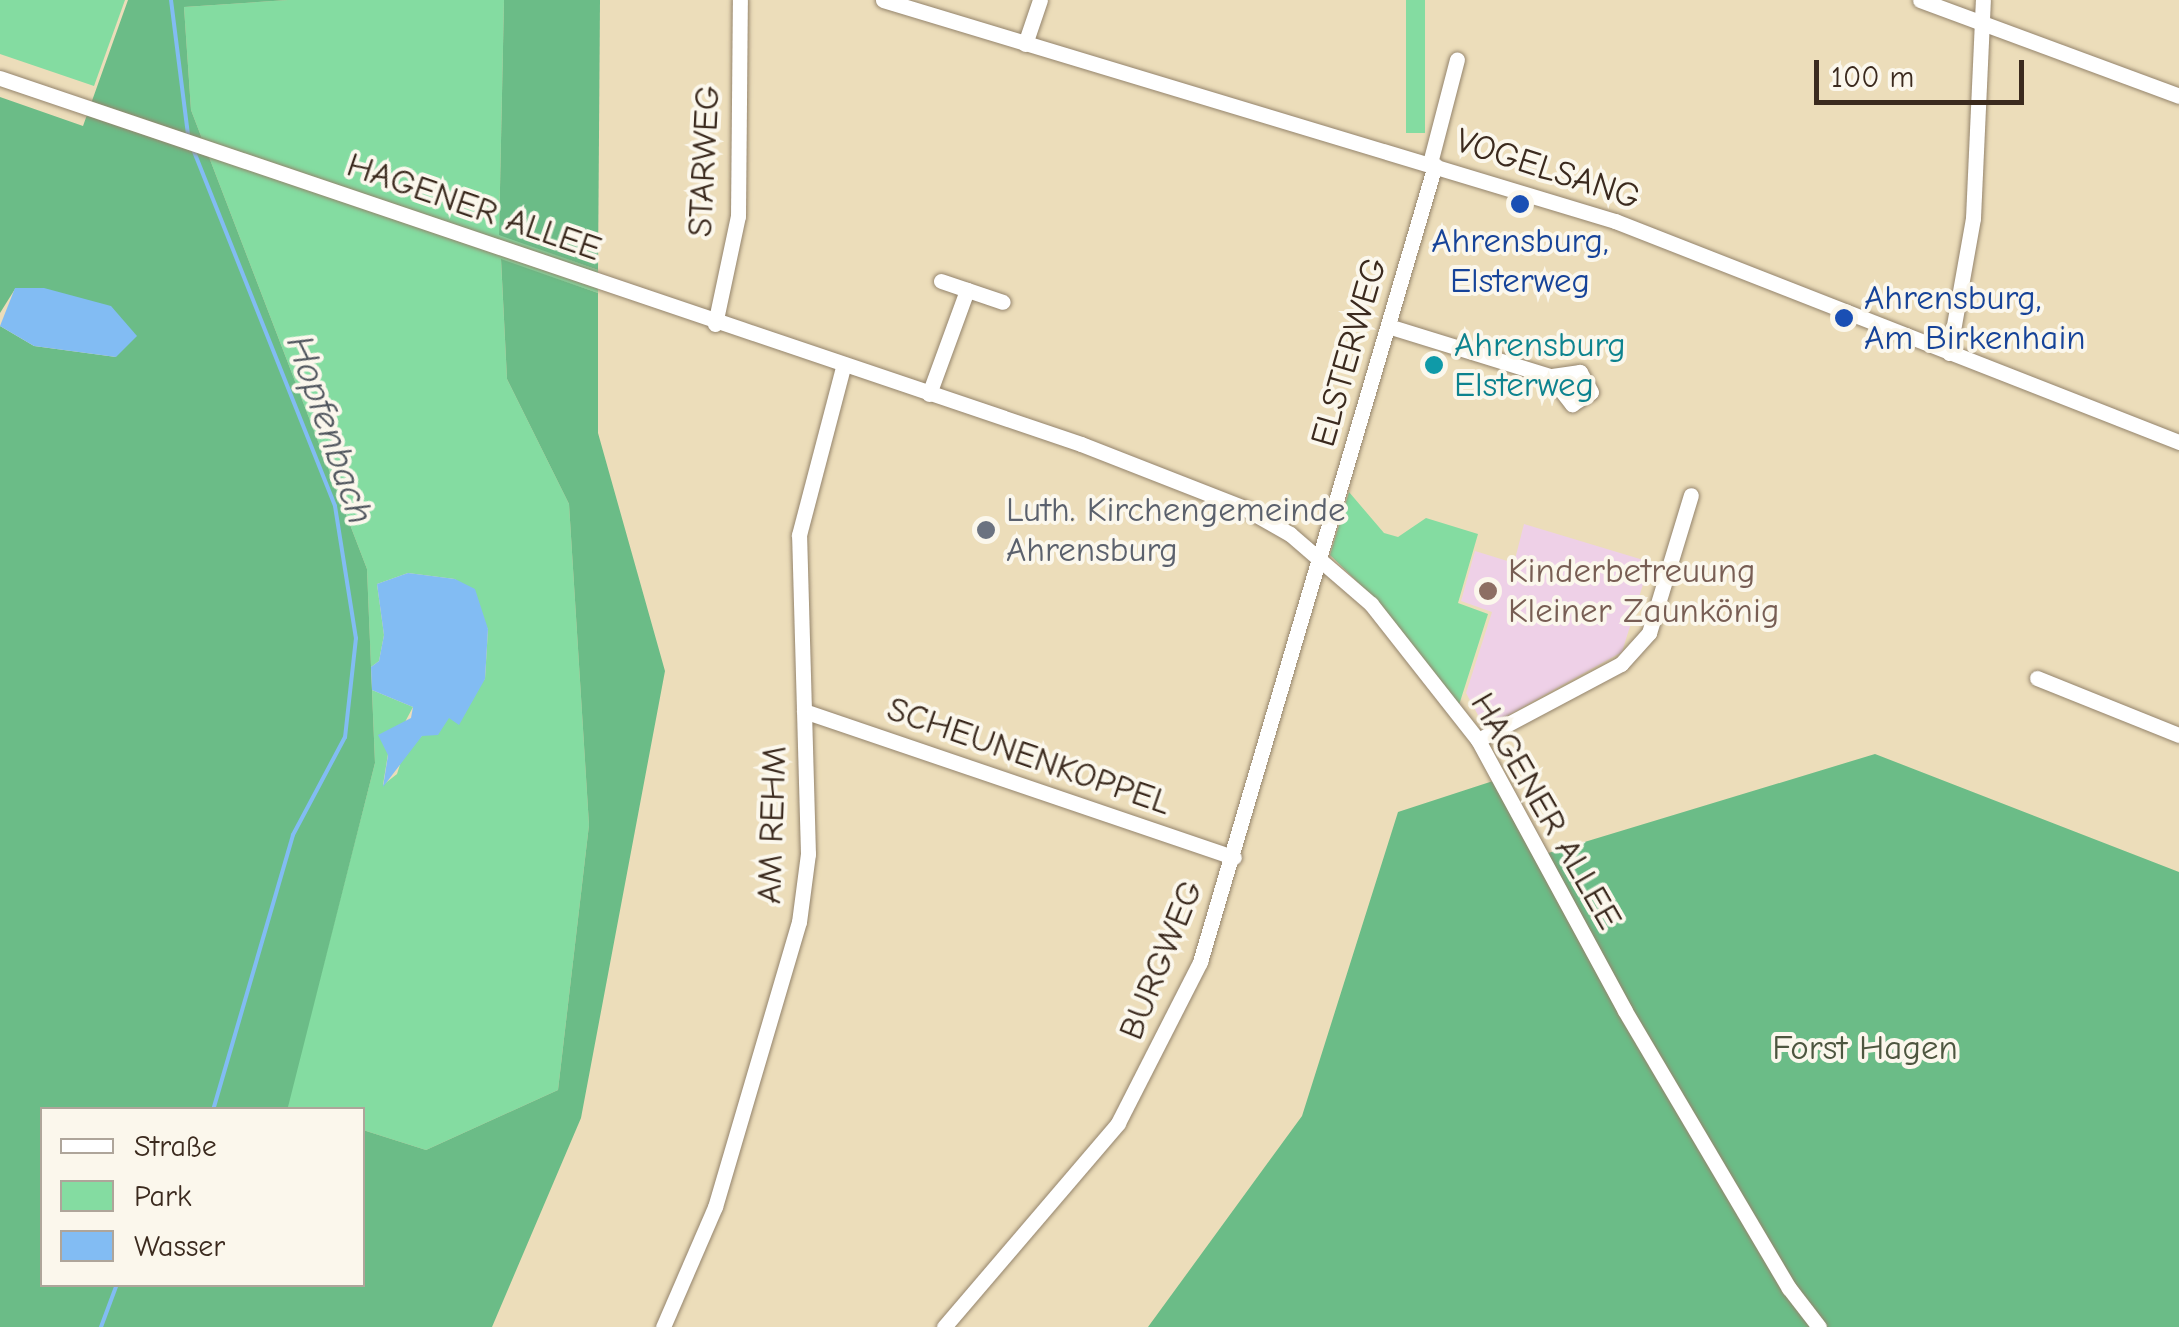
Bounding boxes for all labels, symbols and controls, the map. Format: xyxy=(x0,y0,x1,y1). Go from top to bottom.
scale bar xyxy=(1819,40,2029,102)
text: 100 m xyxy=(1831,60,1914,95)
street label: STARWEG xyxy=(679,84,729,238)
street label: VOGELSANG xyxy=(1451,119,1645,219)
street label: HAGENER ALLEE xyxy=(341,144,607,270)
marker: Ahrensburg, Elsterweg xyxy=(1509,193,1531,215)
place label: Ahrensburg, Elsterweg xyxy=(1431,220,1609,302)
street label: ELSTERWEG xyxy=(1302,253,1396,451)
place label: Ahrensburg, Am Birkenhain xyxy=(1864,277,2086,359)
marker: Ahrensburg, Am Birkenhain xyxy=(1833,307,1855,329)
place label: Ahrensburg Elsterweg xyxy=(1454,324,1626,406)
water label: Hopfenbach xyxy=(275,330,383,530)
marker: Ahrensburg Elsterweg xyxy=(1423,354,1445,376)
place label: Luth. Kirchengemeinde Ahrensburg xyxy=(1006,489,1346,571)
marker: Luth. Kirchengemeinde Ahrensburg xyxy=(975,519,997,541)
place label: Kinderbetreuung Kleiner Zaunkönig xyxy=(1508,550,1779,632)
marker: Kinderbetreuung Kleiner Zaunkönig xyxy=(1477,580,1499,602)
street label: HAGENER ALLEE xyxy=(1461,685,1631,937)
street label: SCHEUNENKOPPEL xyxy=(882,688,1176,824)
street label: AM REHM xyxy=(748,745,796,905)
street label: BURGWEG xyxy=(1110,874,1212,1046)
park label: Forst Hagen xyxy=(1772,1027,1958,1069)
legend xyxy=(40,1107,365,1287)
text: Straße xyxy=(134,1129,217,1164)
text: Park xyxy=(134,1179,191,1214)
text: Wasser xyxy=(134,1229,225,1264)

